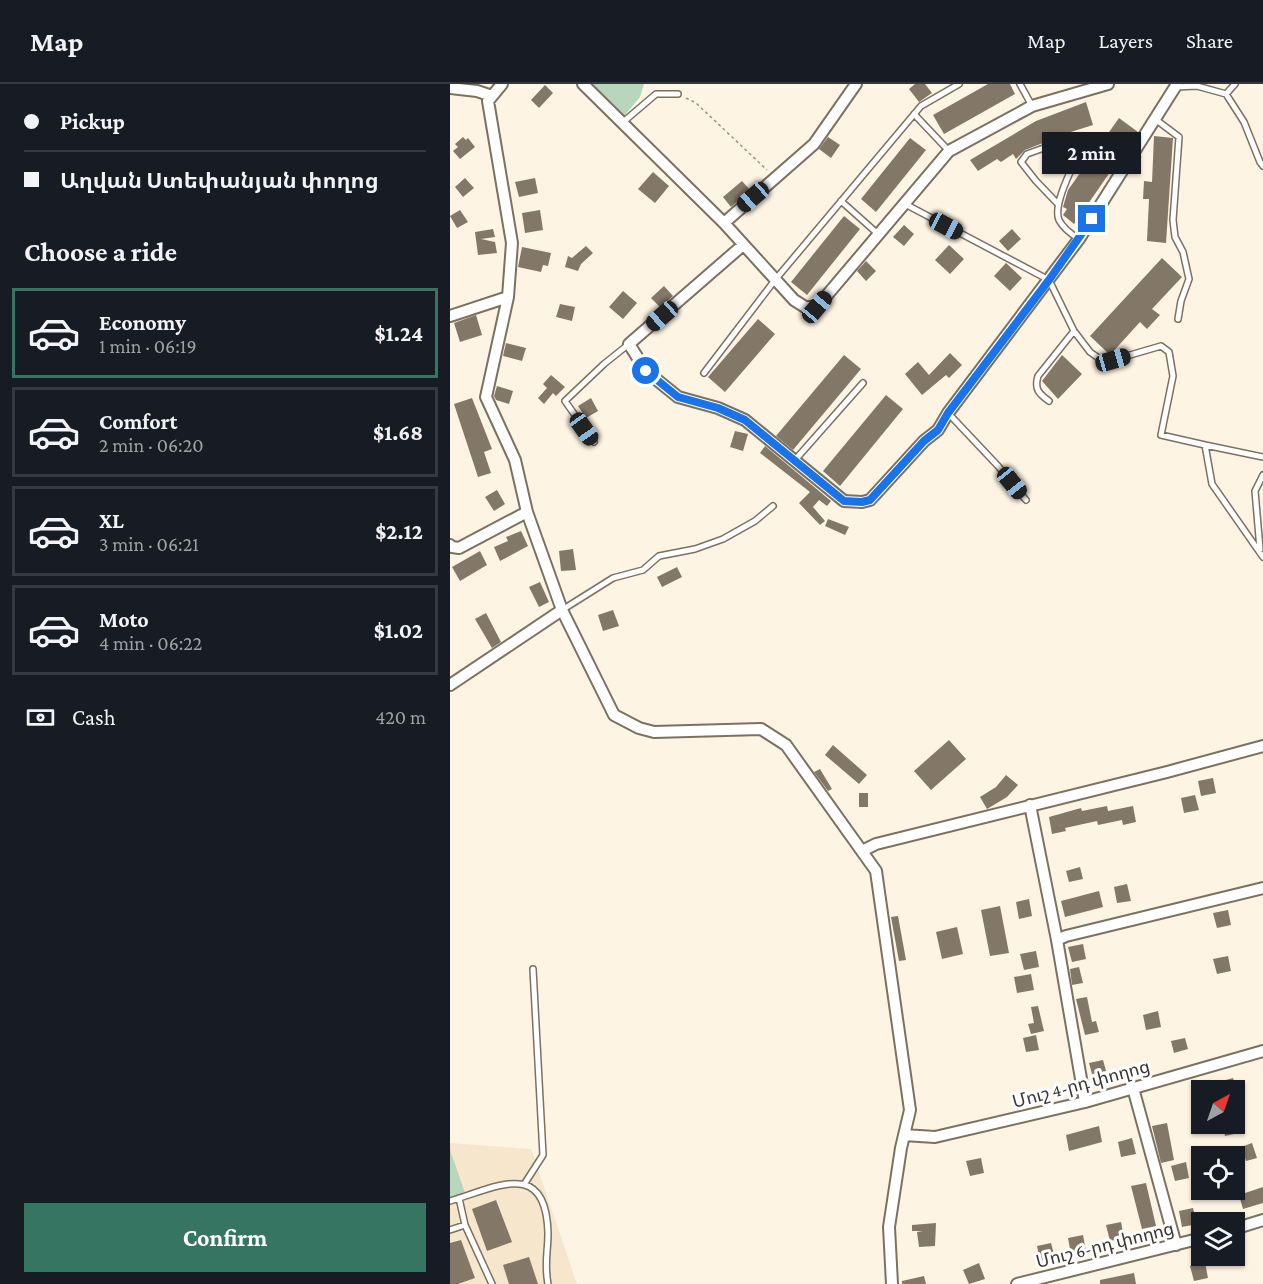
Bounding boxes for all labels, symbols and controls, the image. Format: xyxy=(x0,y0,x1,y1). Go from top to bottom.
text: Map xyxy=(30,26,83,57)
text: Map xyxy=(1027,29,1066,53)
text: Layers xyxy=(1099,29,1153,53)
text: Share xyxy=(1186,29,1233,53)
text: Pickup xyxy=(60,109,125,134)
callout: 2 min xyxy=(1042,132,1142,174)
text: 2 min xyxy=(1067,142,1116,164)
text: Աղվան Ստեփանյան փողոց xyxy=(60,168,379,193)
car xyxy=(734,178,772,216)
route end xyxy=(1078,205,1105,232)
car xyxy=(926,210,966,242)
text: Choose a ride xyxy=(24,237,177,267)
car xyxy=(799,287,835,327)
car xyxy=(643,297,681,335)
icon: car xyxy=(27,306,81,360)
text: Economy xyxy=(99,310,186,335)
text: $1.24 xyxy=(375,321,423,346)
text: 1 min · 06:19 xyxy=(99,335,197,357)
car xyxy=(1093,346,1133,374)
route start xyxy=(632,357,659,384)
icon: car xyxy=(27,405,81,459)
text: Comfort xyxy=(99,409,177,434)
car xyxy=(566,409,602,449)
text: $1.68 xyxy=(373,420,423,445)
text: 2 min · 06:20 xyxy=(99,434,204,456)
car xyxy=(994,463,1030,503)
icon: car xyxy=(27,504,81,558)
text: XL xyxy=(99,508,124,533)
text: $2.12 xyxy=(375,519,423,544)
text: 3 min · 06:21 xyxy=(99,533,199,555)
icon: car xyxy=(27,603,81,657)
text: Moto xyxy=(99,607,149,632)
text: $1.02 xyxy=(374,618,423,643)
text: 4 min · 06:22 xyxy=(99,632,202,654)
icon: cash xyxy=(24,701,57,734)
text: Cash xyxy=(72,705,116,730)
text: 420 m xyxy=(375,706,426,728)
street label: Մուշ 4-րդ փողոց xyxy=(1010,1056,1152,1112)
north arrow xyxy=(1191,1080,1245,1134)
map controls xyxy=(1191,1080,1245,1266)
button: locate xyxy=(1191,1146,1245,1200)
button: Confirm xyxy=(24,1203,426,1272)
button: layers xyxy=(1191,1212,1245,1266)
street label: Մուշ 6-րդ փողոց xyxy=(1034,1218,1176,1272)

